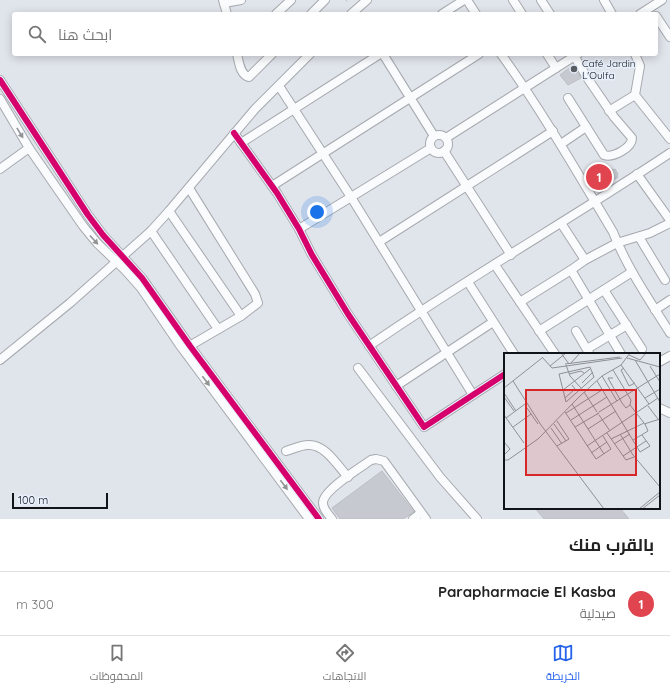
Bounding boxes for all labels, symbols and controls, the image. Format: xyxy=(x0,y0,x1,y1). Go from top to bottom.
search box xyxy=(12,12,658,56)
icon: search xyxy=(26,23,48,45)
text: ابحث هنا xyxy=(58,25,112,44)
place label: Café Jardin L'Oulfa xyxy=(582,57,636,82)
marker: Café Jardin L'Oulfa xyxy=(569,64,579,74)
one-way arrow xyxy=(17,127,24,139)
pin: 1 xyxy=(586,162,612,192)
your location xyxy=(307,202,327,222)
one-way arrow xyxy=(89,235,98,245)
inset map xyxy=(504,353,660,509)
one-way arrow xyxy=(202,376,210,386)
one-way arrow xyxy=(280,480,288,491)
scale bar xyxy=(12,491,108,510)
text: 100 m xyxy=(18,493,48,507)
text: بالقرب منك xyxy=(569,534,654,555)
text: Parapharmacie El Kasba xyxy=(438,582,616,601)
text: 300 m xyxy=(16,596,54,612)
text: 1 xyxy=(638,596,644,612)
text: صيدلية xyxy=(580,605,616,621)
tab: المحفوظات xyxy=(90,642,143,686)
tab: الاتجاهات xyxy=(323,642,366,686)
tab: الخريطة xyxy=(546,642,580,686)

